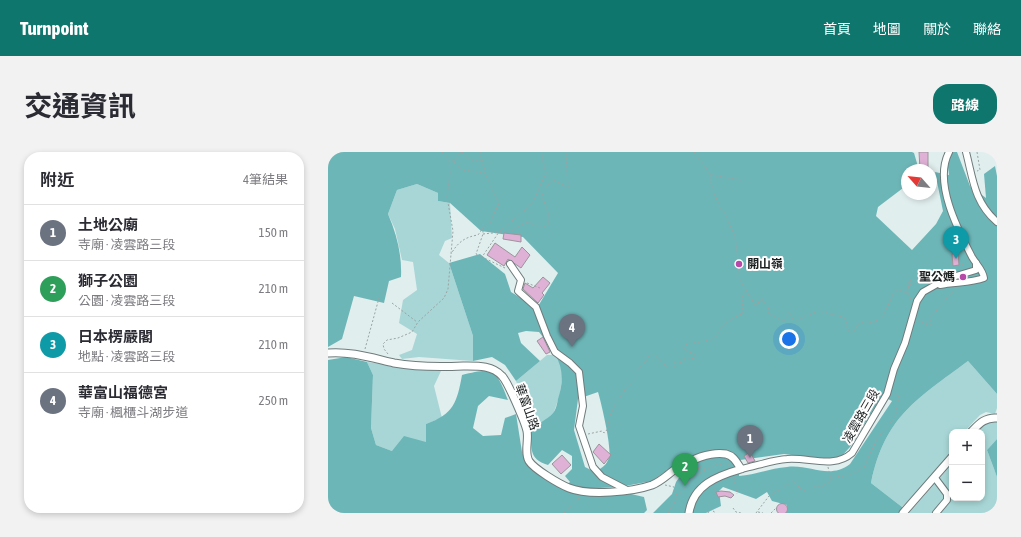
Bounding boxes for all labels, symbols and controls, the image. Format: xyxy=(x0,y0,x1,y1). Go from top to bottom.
text: Turnpoint xyxy=(20,17,88,39)
text: 首頁 xyxy=(823,21,851,37)
text: 地圖 xyxy=(873,21,901,37)
text: 關於 xyxy=(923,21,951,37)
text: 聯絡 xyxy=(973,21,1001,37)
button: 路線 xyxy=(933,84,997,124)
text: 交通資訊 xyxy=(24,90,136,122)
north arrow xyxy=(901,164,937,200)
text: 附近 xyxy=(40,170,74,190)
text: 4筆結果 xyxy=(243,172,288,187)
text: 土地公廟 xyxy=(78,216,138,233)
text: 1 xyxy=(50,225,56,240)
text: 150 m xyxy=(259,225,288,240)
pin: 3 xyxy=(943,226,969,259)
text: 寺廟 · 凌雲路三段 xyxy=(78,237,175,252)
place label: 開山嶺 xyxy=(747,257,783,271)
marker: 開山嶺 xyxy=(734,259,744,269)
place label: 聖公媽 xyxy=(919,270,955,284)
text: 獅子公園 xyxy=(78,272,138,289)
marker: 聖公媽 xyxy=(958,272,968,282)
text: 2 xyxy=(50,281,56,296)
text: 210 m xyxy=(259,281,288,296)
text: 公園 · 凌雲路三段 xyxy=(78,293,175,308)
pin: 4 xyxy=(559,314,585,347)
text: 日本楞嚴閣 xyxy=(78,328,153,345)
your location xyxy=(779,329,799,349)
text: 3 xyxy=(50,337,56,352)
text: 210 m xyxy=(259,337,288,352)
text: 地點 · 凌雲路三段 xyxy=(78,349,175,364)
street label: 華富山路 xyxy=(512,382,542,432)
text: 華富山福德宮 xyxy=(78,384,168,401)
street label: 凌雲路三段 xyxy=(840,387,882,445)
text: 4 xyxy=(50,393,56,408)
text: 250 m xyxy=(259,393,288,408)
text: 寺廟 · 楓櫃斗湖步道 xyxy=(78,405,188,420)
pin: 1 xyxy=(737,425,763,458)
map controls xyxy=(949,429,985,501)
button: + xyxy=(949,429,985,465)
pin: 2 xyxy=(672,453,698,486)
button: − xyxy=(949,465,985,501)

